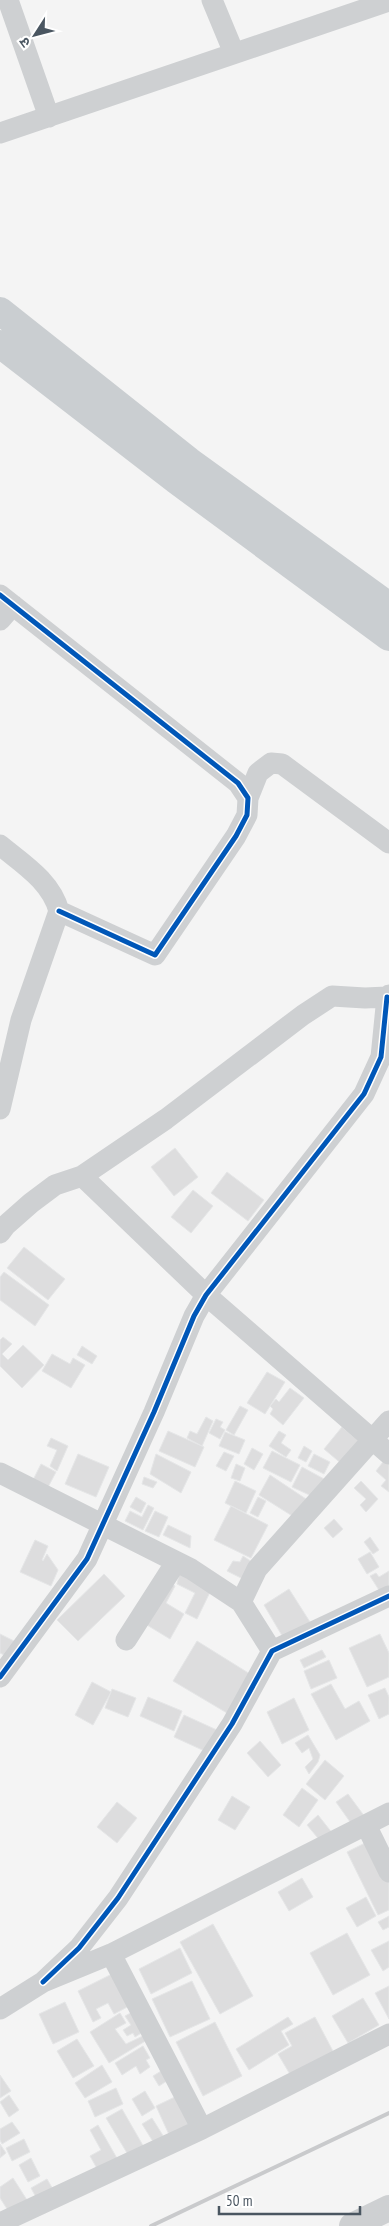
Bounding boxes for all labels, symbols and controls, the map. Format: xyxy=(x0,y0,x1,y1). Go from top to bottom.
north arrow xyxy=(10,10,60,60)
text: उ xyxy=(14,33,34,51)
scale bar xyxy=(219,2184,360,2216)
text: 50 m xyxy=(226,2191,252,2210)

